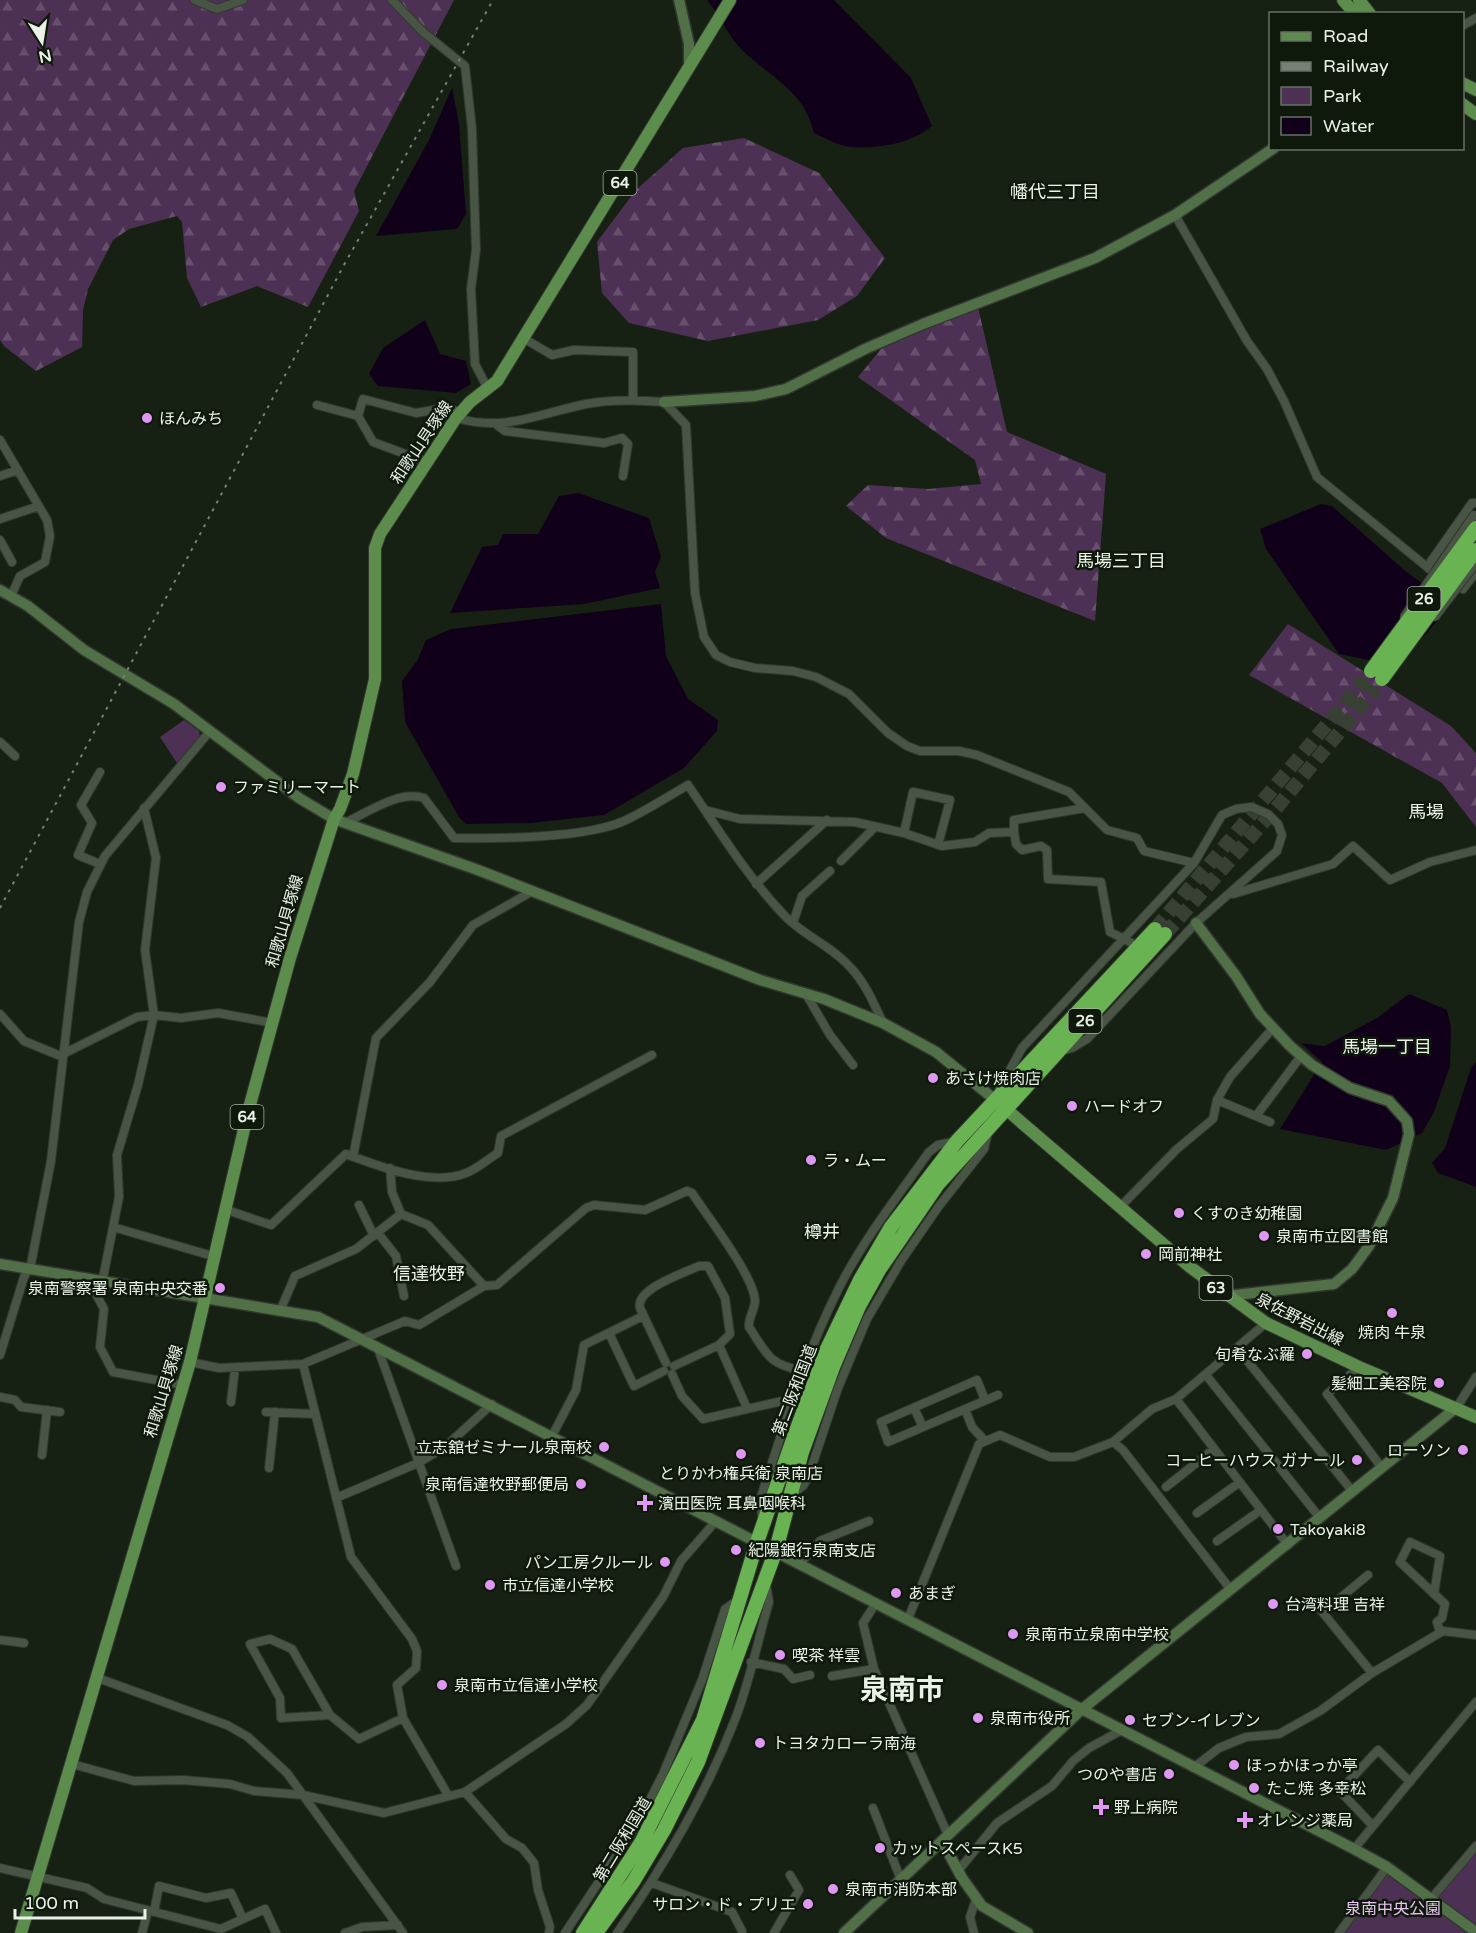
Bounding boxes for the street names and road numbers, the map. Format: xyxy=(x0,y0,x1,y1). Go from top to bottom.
road number: 64 xyxy=(604,171,636,195)
street label: 和歌山貝塚線 xyxy=(387,397,457,488)
road number: 26 xyxy=(1408,587,1440,611)
street label: 和歌山貝塚線 xyxy=(262,872,308,970)
road number: 26 xyxy=(1068,1009,1102,1033)
road number: 64 xyxy=(230,1105,264,1129)
road number: 63 xyxy=(1200,1276,1232,1300)
street label: 泉佐野岩出線 xyxy=(1252,1289,1347,1351)
street label: 和歌山貝塚線 xyxy=(140,1342,188,1440)
street label: 第二阪和国道 xyxy=(768,1342,821,1439)
street label: 第二阪和国道 xyxy=(590,1793,656,1886)

